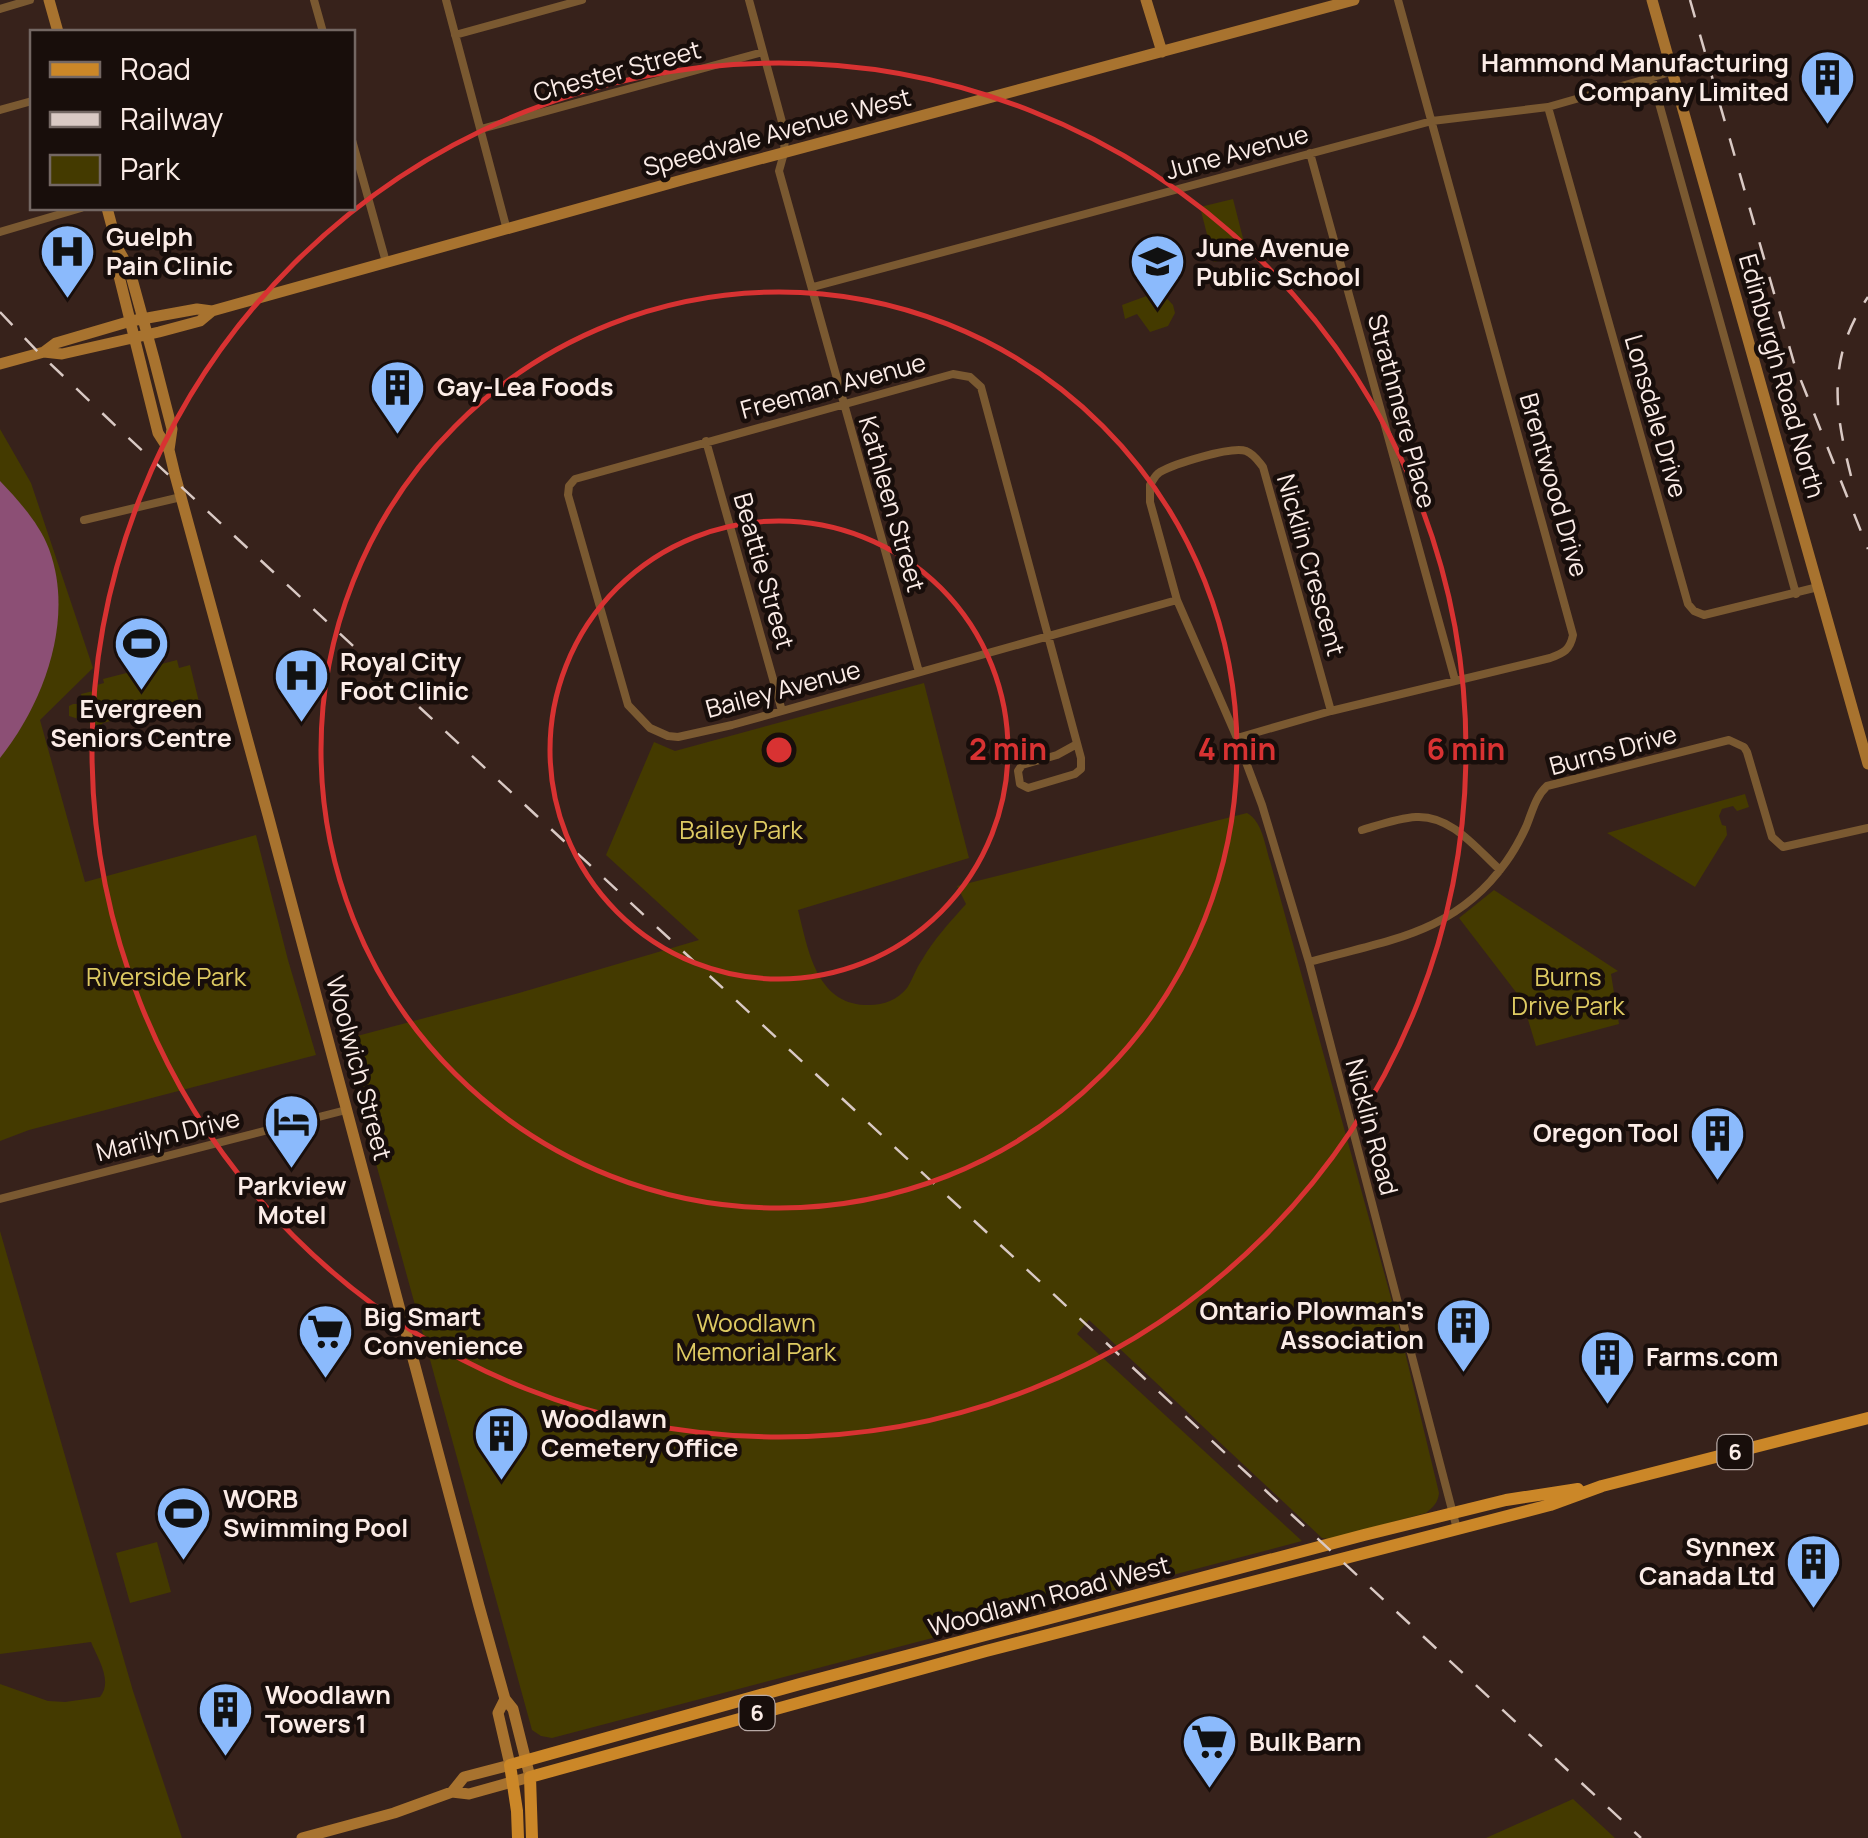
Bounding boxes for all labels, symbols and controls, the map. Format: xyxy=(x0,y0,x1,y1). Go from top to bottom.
legend xyxy=(30,30,355,210)
street label: Chester Street xyxy=(529,31,704,110)
place label: Hammond Manufacturing Company Limited xyxy=(1481,45,1789,109)
building icon: Hammond Manufacturing Company Limited xyxy=(1798,47,1858,126)
text: Road xyxy=(120,48,191,89)
street label: Speedvale Avenue West xyxy=(639,79,915,184)
text: Railway xyxy=(120,98,223,139)
street label: June Avenue xyxy=(1162,116,1312,187)
text: Park xyxy=(120,148,181,189)
place label: Guelph Pain Clinic xyxy=(106,219,233,283)
hospital icon: Guelph Pain Clinic xyxy=(37,221,97,300)
place label: June Avenue Public School xyxy=(1196,230,1361,294)
school or university icon: June Avenue Public School xyxy=(1127,232,1187,311)
street label: Edinburgh Road North xyxy=(1731,250,1834,502)
street label: Strathmere Place xyxy=(1360,310,1445,512)
street label: Lonsdale Drive xyxy=(1616,330,1696,501)
street label: Freeman Avenue xyxy=(736,344,930,427)
building icon: Gay-Lea Foods xyxy=(368,357,428,436)
place label: Gay-Lea Foods xyxy=(437,369,614,404)
street label: Brentwood Drive xyxy=(1512,389,1597,581)
street label: Kathleen Street xyxy=(851,412,934,596)
street label: Nicklin Crescent xyxy=(1269,470,1354,660)
street label: Beattie Street xyxy=(725,489,803,653)
sports icon: Evergreen Seniors Centre xyxy=(111,614,171,693)
place label: Royal City Foot Clinic xyxy=(340,644,469,708)
hospital icon: Royal City Foot Clinic xyxy=(271,646,331,725)
street label: Bailey Avenue xyxy=(702,651,864,726)
place label: Evergreen Seniors Centre xyxy=(50,691,232,755)
street label: Burns Drive xyxy=(1545,716,1680,783)
text: 2 min xyxy=(969,728,1047,769)
text: 4 min xyxy=(1198,728,1276,769)
text: 6 min xyxy=(1427,728,1505,769)
centre of rings xyxy=(761,732,797,768)
park label: Bailey Park xyxy=(679,812,803,847)
park label: Riverside Park xyxy=(86,959,247,994)
park label: Burns Drive Park xyxy=(1511,959,1625,1023)
street label: Woolwich Street xyxy=(318,972,401,1164)
street label: Nicklin Road xyxy=(1337,1055,1407,1199)
hotel icon: Parkview Motel xyxy=(262,1091,322,1170)
street label: Marilyn Drive xyxy=(92,1100,243,1169)
building icon: Oregon Tool xyxy=(1688,1103,1748,1182)
place label: Oregon Tool xyxy=(1533,1115,1679,1150)
place label: Parkview Motel xyxy=(238,1168,346,1232)
place label: Ontario Plowman's Association xyxy=(1199,1293,1424,1357)
building icon: Ontario Plowman's Association xyxy=(1433,1295,1493,1374)
place label: Big Smart Convenience xyxy=(364,1299,523,1363)
supermarket icon: Big Smart Convenience xyxy=(295,1301,355,1380)
park label: Woodlawn Memorial Park xyxy=(676,1305,837,1369)
building icon: Farms.com xyxy=(1577,1327,1637,1406)
place label: Farms.com xyxy=(1646,1339,1779,1374)
place label: Woodlawn Cemetery Office xyxy=(541,1401,738,1465)
building icon: Woodlawn Cemetery Office xyxy=(472,1403,532,1482)
road number: 6 xyxy=(1718,1435,1752,1469)
place label: WORB Swimming Pool xyxy=(223,1481,408,1545)
sports icon: WORB Swimming Pool xyxy=(154,1483,214,1562)
place label: Synnex Canada Ltd xyxy=(1639,1529,1775,1593)
building icon: Synnex Canada Ltd xyxy=(1784,1531,1844,1610)
street label: Woodlawn Road West xyxy=(924,1546,1173,1645)
place label: Woodlawn Towers 1 xyxy=(265,1677,391,1741)
building icon: Woodlawn Towers 1 xyxy=(196,1679,256,1758)
road number: 6 xyxy=(740,1696,774,1730)
supermarket icon: Bulk Barn xyxy=(1180,1712,1240,1791)
place label: Bulk Barn xyxy=(1249,1724,1362,1759)

